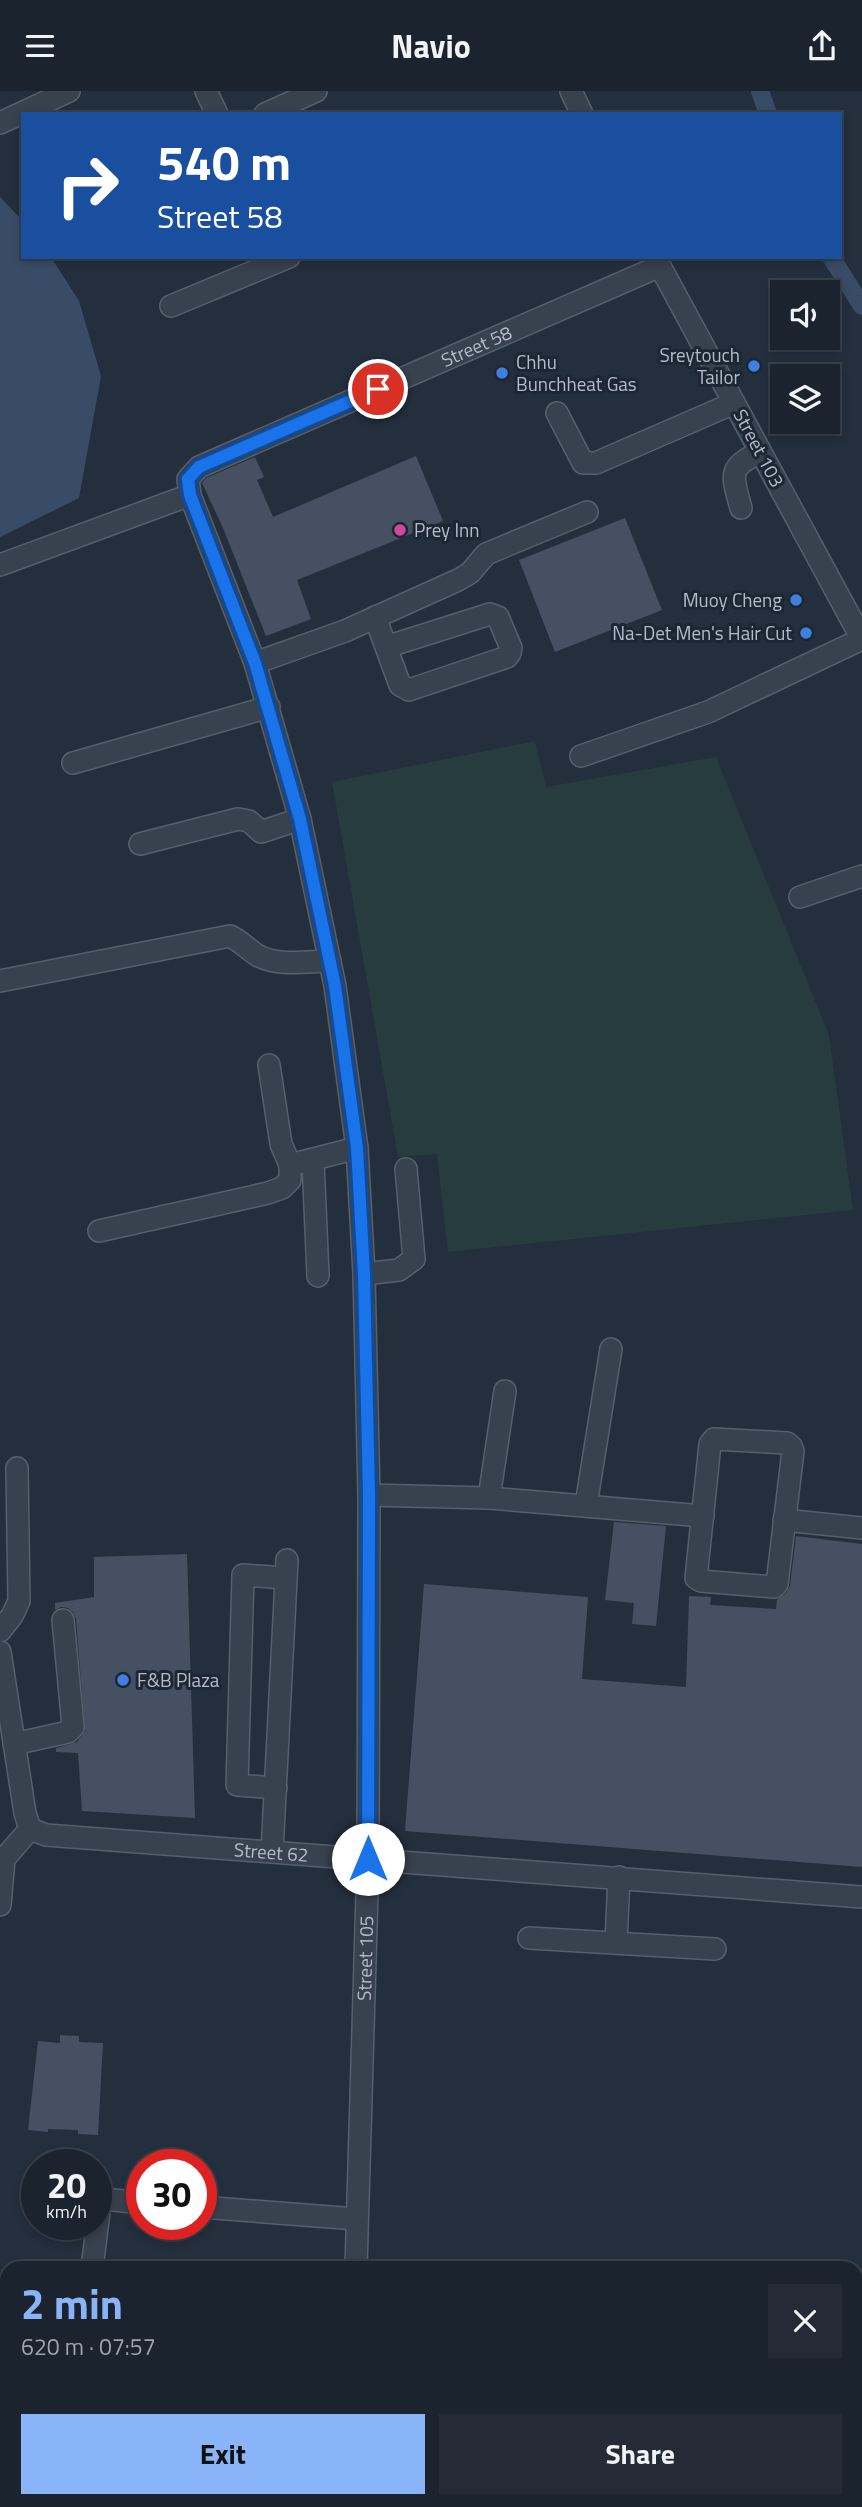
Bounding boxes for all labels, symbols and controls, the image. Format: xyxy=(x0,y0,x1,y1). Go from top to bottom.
text: Navio xyxy=(391,22,471,70)
icon: menu xyxy=(21,27,59,65)
icon: share xyxy=(803,27,841,65)
text: 540 m xyxy=(157,124,291,199)
icon: right xyxy=(42,140,133,231)
text: Street 58 xyxy=(157,192,282,240)
map controls xyxy=(770,280,840,434)
button: sound xyxy=(770,280,840,350)
street label: Street 58 xyxy=(436,317,516,374)
place label: Sreytouch Tailor xyxy=(659,340,740,391)
place label: Chhu Bunchheat Gas xyxy=(516,347,637,398)
marker: Sreytouch Tailor xyxy=(746,358,762,374)
pin xyxy=(348,359,408,419)
button: layers xyxy=(770,364,840,434)
marker: Chhu Bunchheat Gas xyxy=(494,365,510,381)
icon: arrive xyxy=(359,370,397,408)
street label: Street 103 xyxy=(727,403,792,492)
place label: Prey Inn xyxy=(414,515,480,544)
marker: Prey Inn xyxy=(392,522,408,538)
place label: Muoy Cheng xyxy=(683,585,782,614)
marker: Muoy Cheng xyxy=(788,592,804,608)
place label: Na-Det Men's Hair Cut xyxy=(612,618,792,647)
marker: Na-Det Men's Hair Cut xyxy=(798,625,814,641)
place label: F&B Plaza xyxy=(137,1665,220,1694)
marker: F&B Plaza xyxy=(115,1672,131,1688)
position arrow xyxy=(331,1822,405,1896)
street label: Street 62 xyxy=(233,1834,310,1869)
street label: Street 105 xyxy=(349,1915,380,2001)
speed limit sign: 30 xyxy=(126,2149,217,2240)
text: 20 xyxy=(47,2158,86,2212)
text: km/h xyxy=(46,2198,87,2225)
text: 2 min xyxy=(21,2271,123,2335)
button: close xyxy=(768,2284,842,2358)
text: 620 m · 07:57 xyxy=(21,2329,156,2364)
button: Exit xyxy=(21,2414,425,2494)
button: Share xyxy=(439,2414,842,2494)

